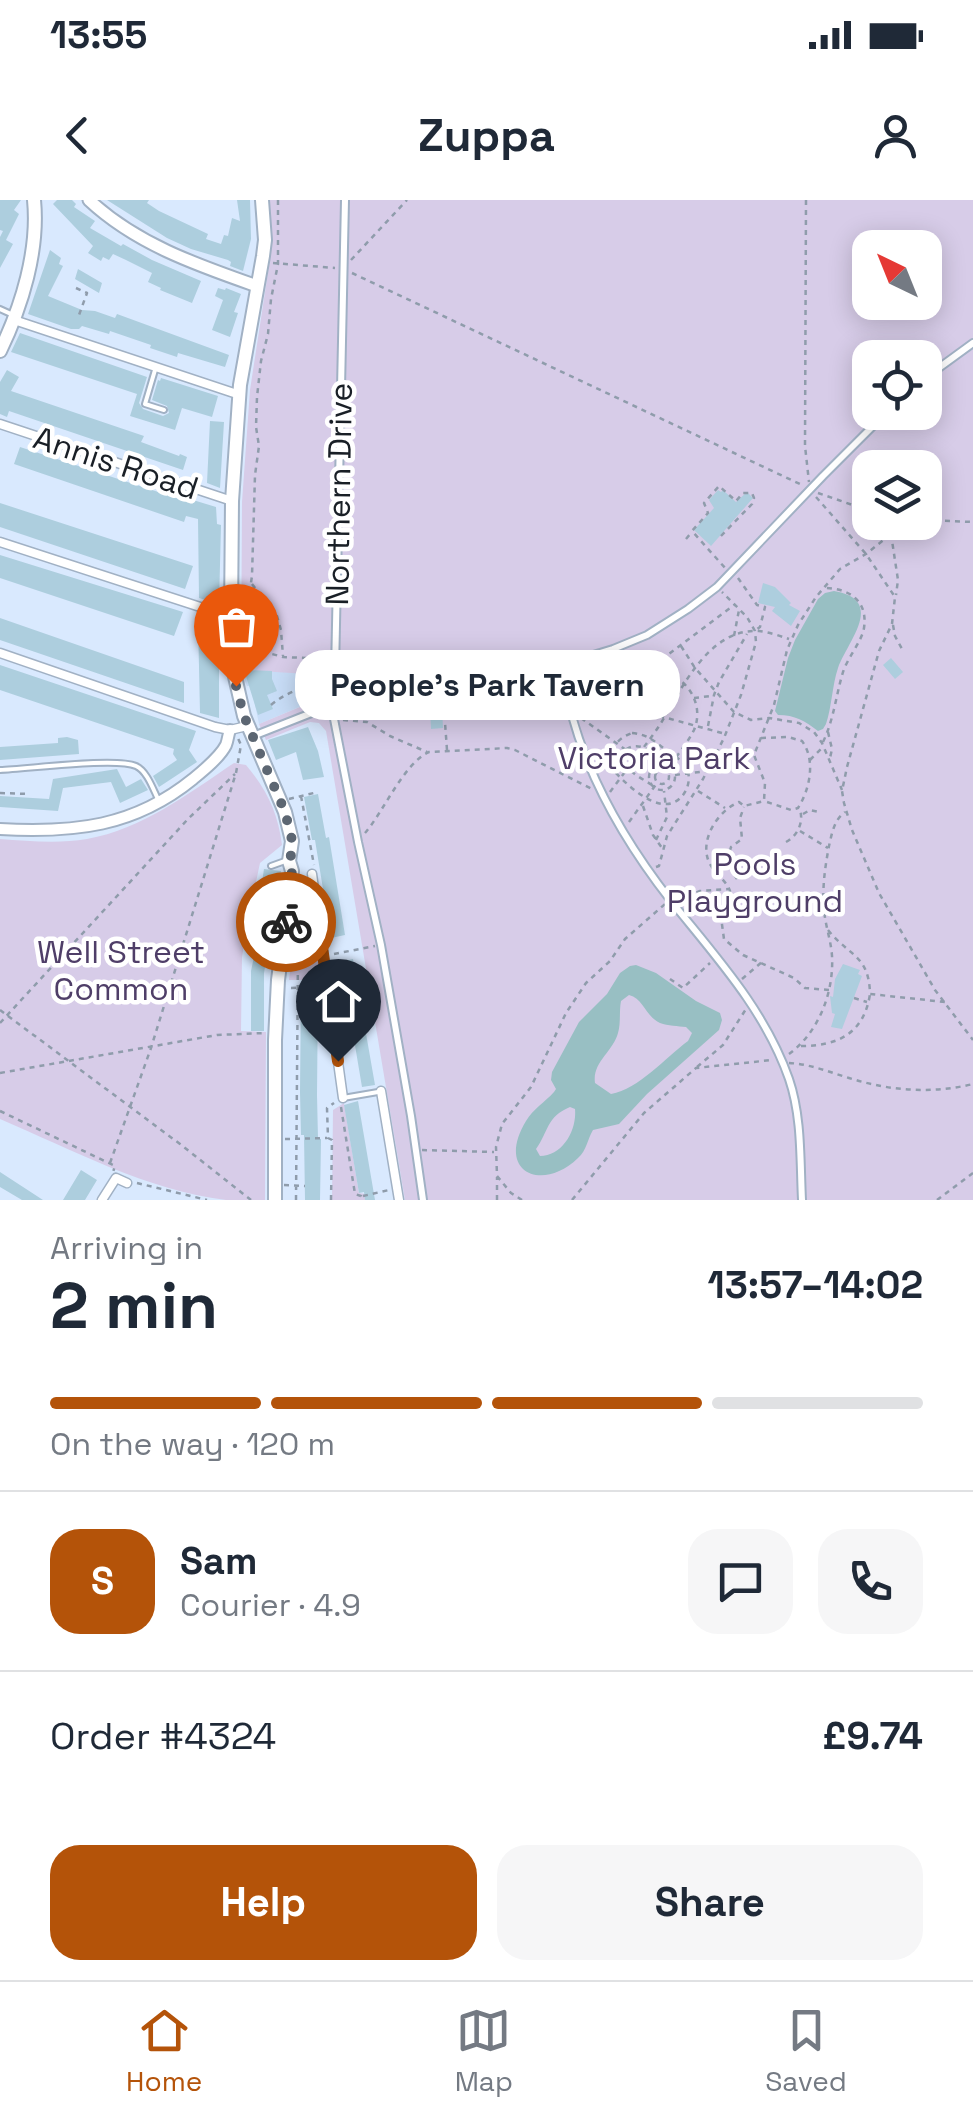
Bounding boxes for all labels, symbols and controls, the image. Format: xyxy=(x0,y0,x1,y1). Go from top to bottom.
text: 13:55 xyxy=(50,11,147,59)
text: Zuppa xyxy=(418,107,555,164)
icon: back xyxy=(50,108,105,163)
icon: person xyxy=(868,108,923,163)
north arrow xyxy=(852,230,942,320)
map controls xyxy=(852,230,942,540)
button: locate xyxy=(852,340,942,430)
street label: Northern Drive xyxy=(317,382,361,606)
street label: Annis Road xyxy=(29,418,203,508)
button: layers xyxy=(852,450,942,540)
pin xyxy=(194,584,279,687)
icon: bag xyxy=(209,599,264,654)
callout: People's Park Tavern xyxy=(296,651,681,721)
text: People's Park Tavern xyxy=(330,665,645,705)
park label: Victoria Park xyxy=(557,738,751,778)
park label: Pools Playground xyxy=(667,844,843,921)
courier xyxy=(236,872,336,972)
icon: bike xyxy=(259,895,314,950)
park label: Well Street Common xyxy=(37,932,205,1009)
pin xyxy=(296,959,381,1062)
icon: home xyxy=(311,974,366,1029)
text: Arriving in xyxy=(50,1228,203,1268)
text: 13:57–14:02 xyxy=(708,1261,923,1309)
text: 2 min xyxy=(50,1264,218,1347)
text: On the way · 120 m xyxy=(50,1424,335,1464)
button: chat xyxy=(688,1529,793,1634)
button: phone xyxy=(818,1529,923,1634)
text: Sam xyxy=(180,1537,257,1585)
text: S xyxy=(91,1557,114,1605)
text: Courier · 4.9 xyxy=(180,1585,361,1625)
text: Order #4324 xyxy=(50,1712,276,1760)
text: £9.74 xyxy=(822,1712,923,1760)
button: Help xyxy=(50,1845,477,1960)
button: Share xyxy=(497,1845,923,1960)
tab: Home xyxy=(126,2003,202,2099)
tab: Map xyxy=(455,2003,513,2099)
tab: Saved xyxy=(765,2003,847,2099)

